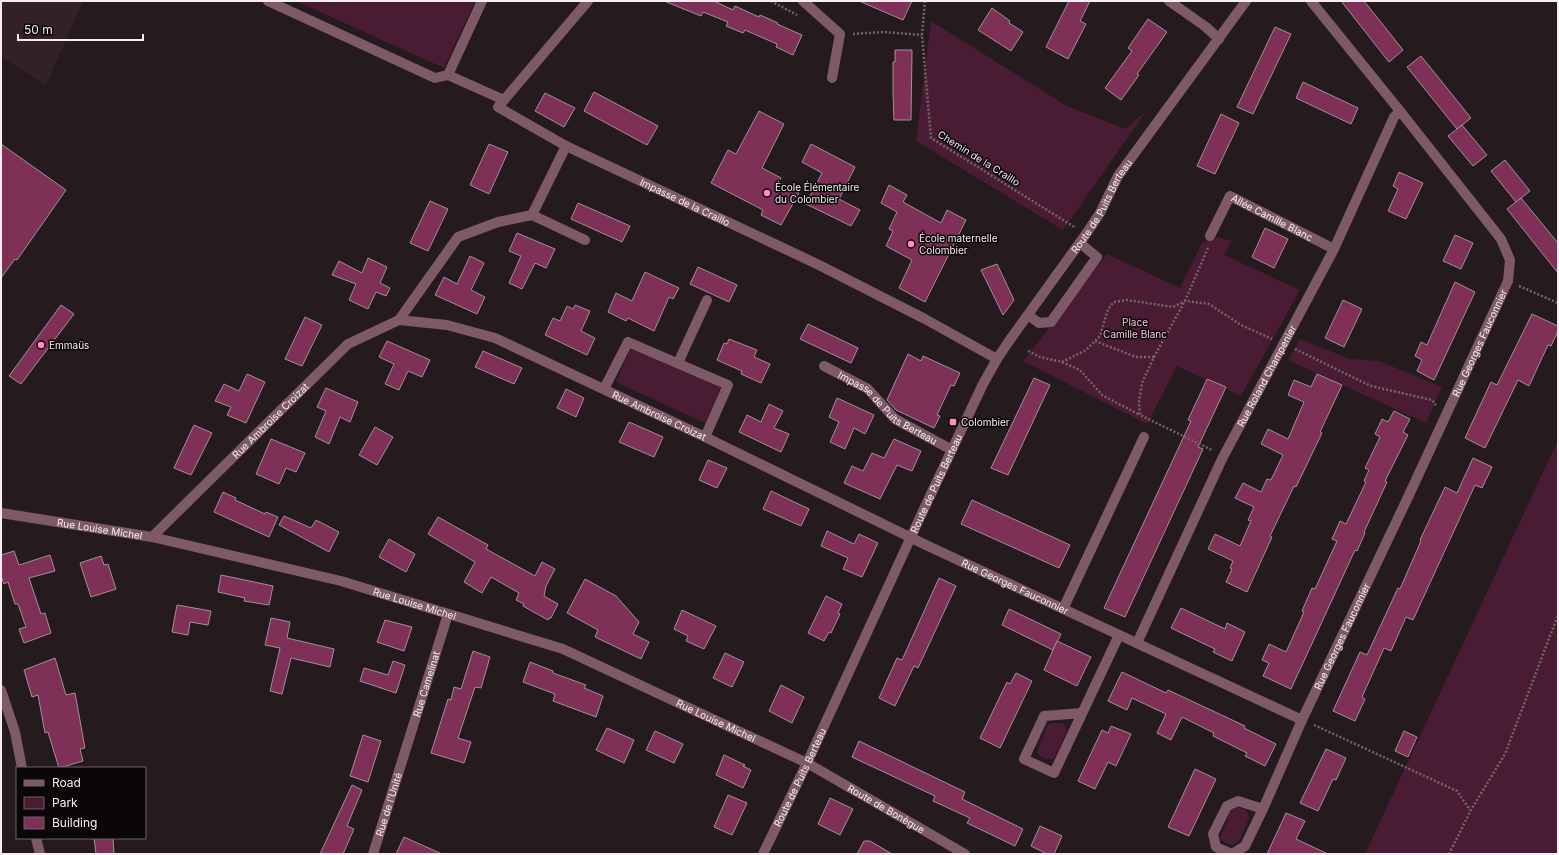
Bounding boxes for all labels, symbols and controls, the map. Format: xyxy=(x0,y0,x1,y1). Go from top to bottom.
scale bar xyxy=(18,16,143,42)
text: 50 m xyxy=(24,22,53,37)
street label: Chemin de la Craillo xyxy=(936,128,1022,188)
street label: Route de Puits Berteau xyxy=(1068,157,1134,255)
street label: Impasse de la Craillo xyxy=(638,176,732,228)
place label: École Élémentaire du Colombier xyxy=(775,180,860,205)
marker: École Élémentaire du Colombier xyxy=(762,188,772,198)
street label: Allée Camille Blanc xyxy=(1229,192,1315,243)
place label: École maternelle Colombier xyxy=(919,231,998,256)
marker: École maternelle Colombier xyxy=(906,239,916,249)
street label: Rue Georges Fauconnier xyxy=(1449,287,1509,398)
park label: Place Camille Blanc xyxy=(1103,316,1167,340)
street label: Rue Roland Champenier xyxy=(1234,323,1299,429)
place label: Emmaüs xyxy=(49,339,89,351)
marker: Emmaüs xyxy=(36,340,46,350)
street label: Impasse de Puits Berteau xyxy=(836,368,939,447)
street label: Rue Ambroise Croizat xyxy=(230,380,312,461)
street label: Rue Ambroise Croizat xyxy=(610,388,709,443)
place label: Colombier xyxy=(961,416,1010,428)
marker: Colombier xyxy=(948,417,958,427)
street label: Route de Puits Berteau xyxy=(908,432,965,535)
street label: Rue Louise Michel xyxy=(56,516,143,541)
street label: Rue Georges Fauconnier xyxy=(960,556,1071,617)
street label: Rue Georges Fauconnier xyxy=(1311,581,1372,692)
street label: Rue Louise Michel xyxy=(372,585,458,622)
street label: Rue Camelinat xyxy=(410,649,442,718)
street label: Rue Louise Michel xyxy=(674,697,758,744)
street label: Route de Puits Berteau xyxy=(771,726,828,829)
legend xyxy=(16,767,146,839)
street label: Rue de l'Unité xyxy=(373,771,404,838)
text: Road xyxy=(52,775,81,790)
street label: Route de Bonègue xyxy=(846,782,927,836)
text: Park xyxy=(52,795,78,810)
text: Building xyxy=(52,815,97,830)

